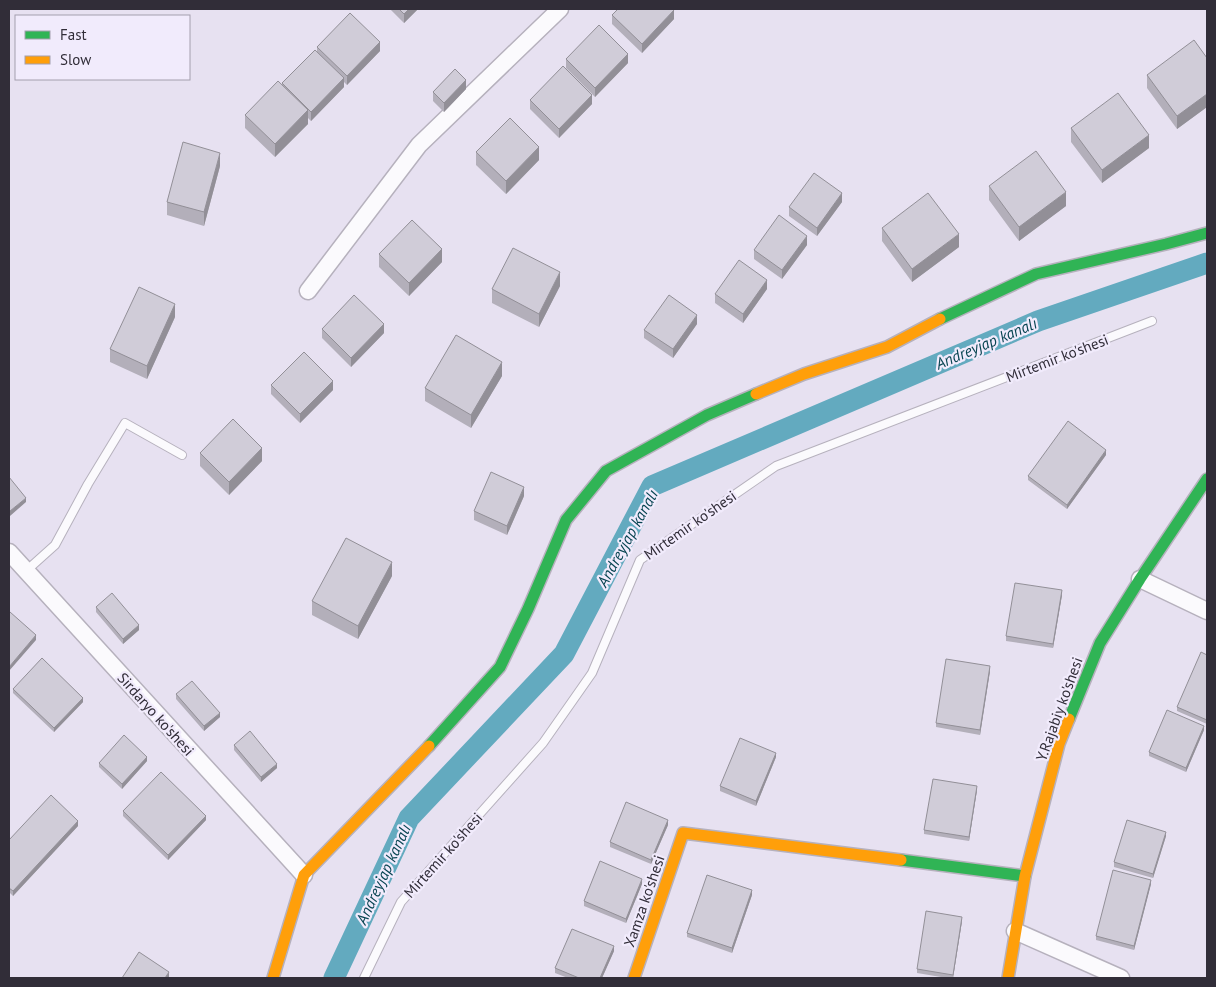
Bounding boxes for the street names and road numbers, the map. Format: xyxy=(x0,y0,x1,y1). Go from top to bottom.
street label: Mirtemir ko'shesi xyxy=(1003,330,1111,386)
street label: Mirtemir ko'shesi xyxy=(640,486,740,564)
street label: Y.Rajabiy ko'shesi xyxy=(1031,654,1087,764)
street label: Sirdaryo ko'shesi xyxy=(114,668,198,760)
street label: Mirtemir ko'shesi xyxy=(400,808,486,902)
street label: Xamza ko'shesi xyxy=(619,853,669,949)

